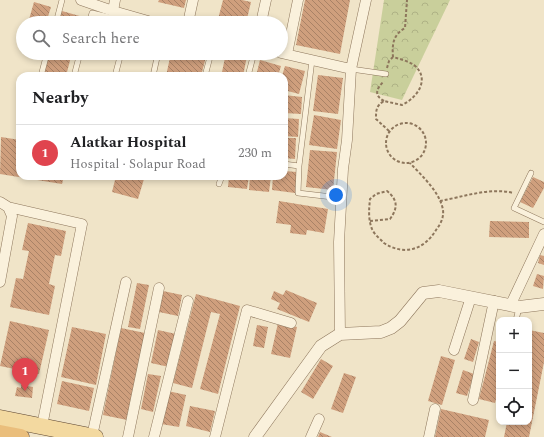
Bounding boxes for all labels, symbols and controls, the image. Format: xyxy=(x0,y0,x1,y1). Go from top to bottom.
search box xyxy=(16,16,288,60)
icon: search xyxy=(30,27,52,49)
text: Search here xyxy=(62,27,140,50)
text: Nearby xyxy=(32,85,88,111)
text: Alatkar Hospital xyxy=(70,131,186,154)
text: 1 xyxy=(41,143,49,163)
text: 230 m xyxy=(238,143,272,163)
text: Hospital · Solapur Road xyxy=(70,154,206,174)
your location xyxy=(326,185,346,205)
map controls xyxy=(496,317,532,425)
button: + xyxy=(496,317,532,353)
button: − xyxy=(496,353,532,389)
pin: 1 xyxy=(12,358,38,391)
button: locate xyxy=(496,389,532,425)

